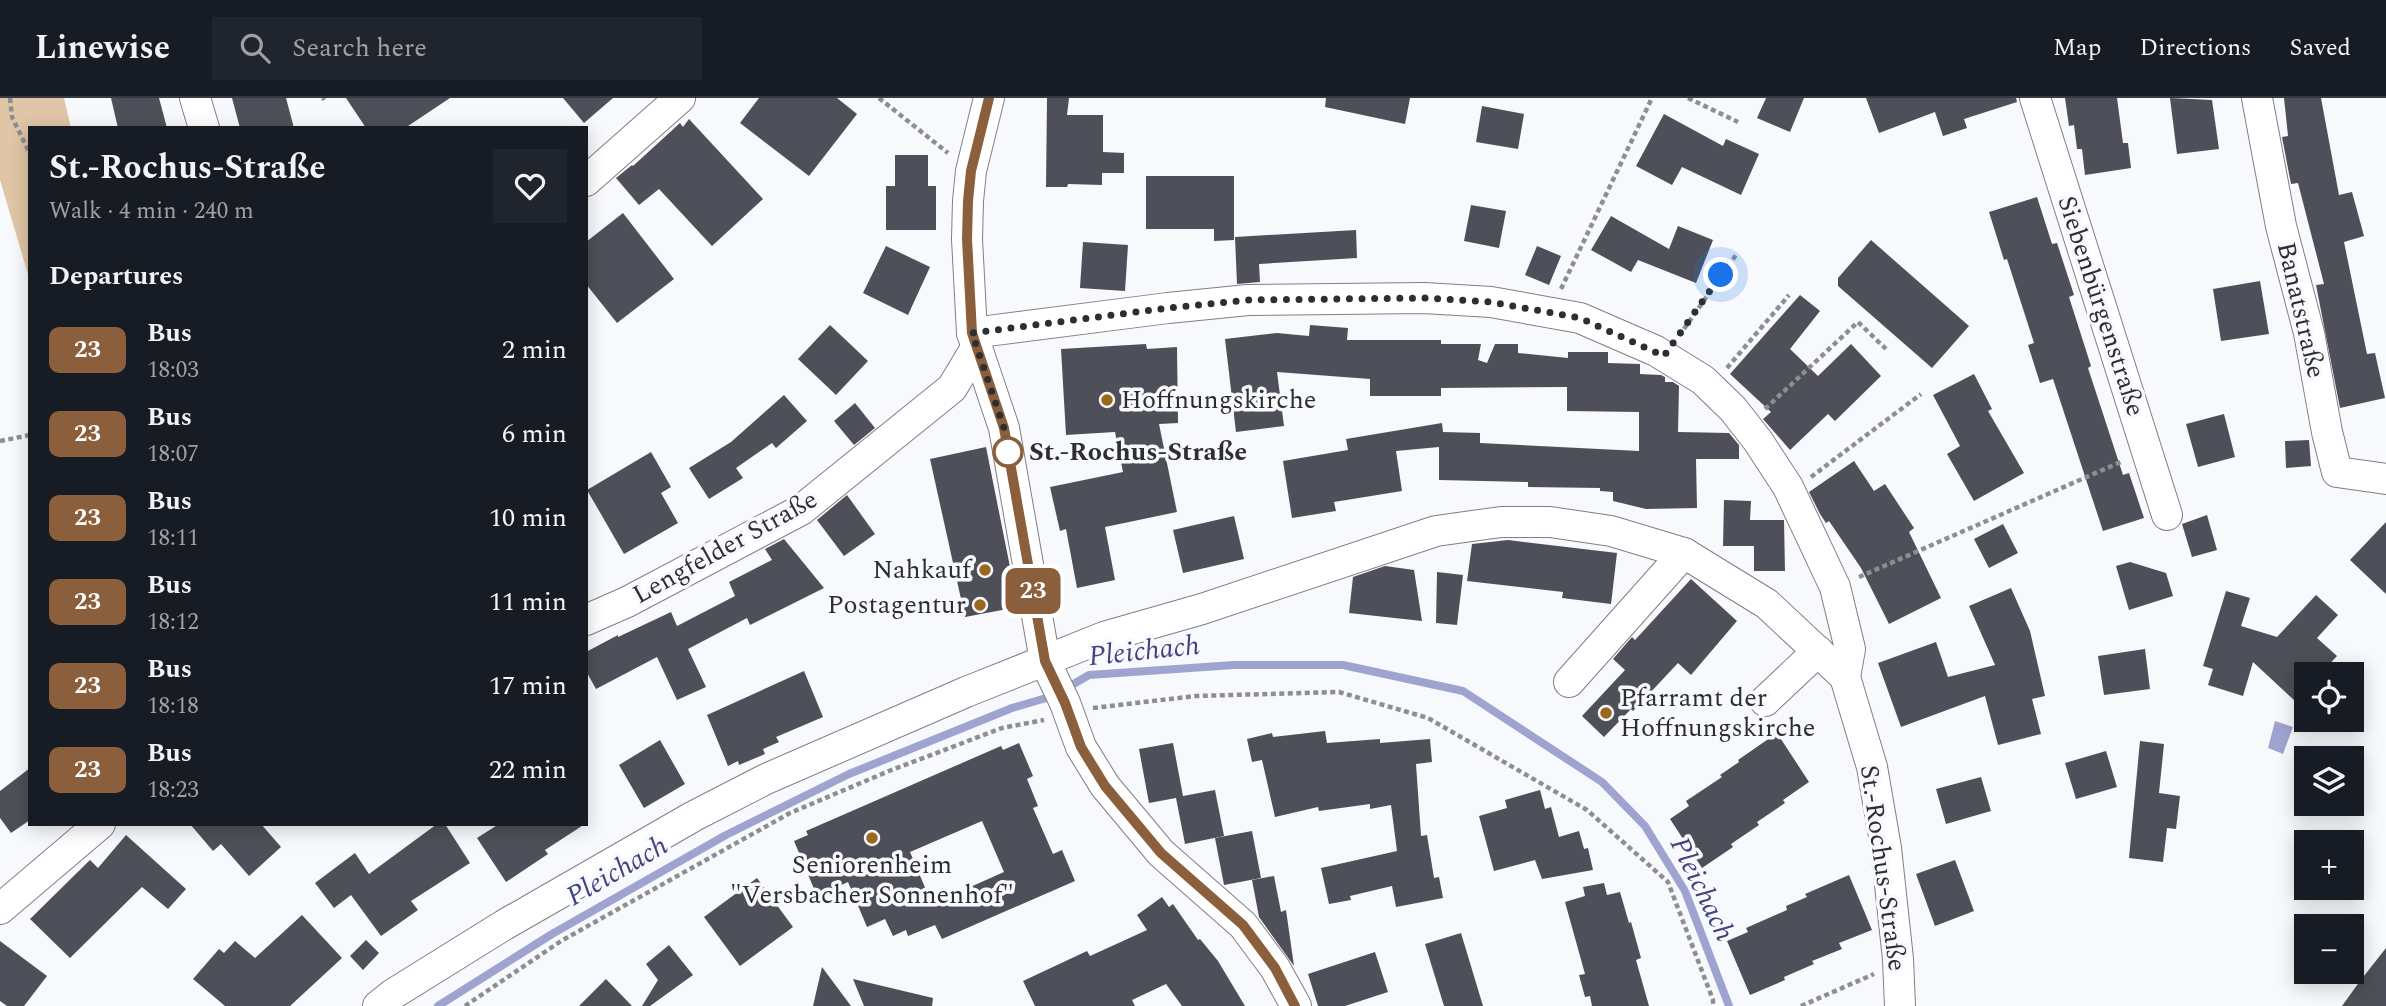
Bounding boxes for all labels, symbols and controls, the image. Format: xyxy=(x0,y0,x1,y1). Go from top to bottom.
search box xyxy=(212,17,702,80)
text: Linewise xyxy=(35,23,170,73)
text: Search here xyxy=(292,28,427,68)
icon: search xyxy=(236,29,274,67)
text: Map xyxy=(2053,30,2101,66)
text: Directions xyxy=(2139,30,2251,66)
text: Saved xyxy=(2289,30,2351,66)
text: St.-Rochus-Straße xyxy=(49,143,326,193)
button: heart xyxy=(493,149,567,223)
street label: Siebenbürgenstraße xyxy=(2046,191,2156,421)
text: Walk · 4 min · 240 m xyxy=(49,194,254,229)
street label: Banatstraße xyxy=(2266,238,2336,382)
text: Departures xyxy=(49,256,183,296)
your location xyxy=(1703,257,1738,292)
text: Bus xyxy=(147,313,192,353)
text: 2 min xyxy=(502,330,567,370)
text: 23 xyxy=(74,332,101,368)
text: 18:03 xyxy=(147,353,199,388)
place label: Hoffnungskirche xyxy=(1121,380,1316,420)
marker: Hoffnungskirche xyxy=(1099,392,1115,408)
text: Bus xyxy=(147,397,192,437)
text: 6 min xyxy=(502,414,567,454)
text: 23 xyxy=(74,416,101,452)
place label: St.-Rochus-Straße xyxy=(1029,432,1247,472)
text: 18:07 xyxy=(147,437,199,472)
marker: St.-Rochus-Straße xyxy=(993,437,1023,467)
street label: Lengfelder Straße xyxy=(625,480,825,614)
text: Bus xyxy=(147,481,192,521)
text: 10 min xyxy=(489,498,567,538)
text: 23 xyxy=(74,500,101,536)
text: 18:11 xyxy=(147,521,199,556)
place label: Nahkauf xyxy=(872,550,973,590)
marker: Nahkauf xyxy=(977,562,993,578)
text: Bus xyxy=(147,565,192,605)
line badge: 23 xyxy=(1002,568,1064,614)
text: 23 xyxy=(1020,573,1046,609)
text: 11 min xyxy=(489,582,567,622)
text: 23 xyxy=(74,584,101,620)
place label: Postagentur xyxy=(827,585,966,625)
marker: Postagentur xyxy=(972,597,988,613)
text: 18:12 xyxy=(147,605,199,640)
water label: Pleichach xyxy=(1086,624,1202,678)
text: Bus xyxy=(147,649,192,689)
map controls xyxy=(2294,662,2364,984)
button: locate xyxy=(2294,662,2364,732)
text: 17 min xyxy=(489,666,567,706)
text: 23 xyxy=(74,668,101,704)
place label: Pfarramt der Hoffnungskirche xyxy=(1620,678,1815,748)
text: 18:18 xyxy=(147,689,199,724)
marker: Pfarramt der Hoffnungskirche xyxy=(1598,705,1614,721)
text: Bus xyxy=(147,733,192,773)
button: layers xyxy=(2294,746,2364,816)
text: 22 min xyxy=(489,750,567,790)
text: 23 xyxy=(74,752,101,788)
street label: St.-Rochus-Straße xyxy=(1849,762,1917,974)
text: 18:23 xyxy=(147,773,199,808)
water label: Pleichach xyxy=(558,824,676,918)
water label: Pleichach xyxy=(1658,829,1746,949)
marker: Seniorenheim "Versbacher Sonnenhof" xyxy=(864,830,880,846)
button: + xyxy=(2294,830,2364,900)
place label: Seniorenheim "Versbacher Sonnenhof" xyxy=(730,845,1014,915)
button: − xyxy=(2294,914,2364,984)

